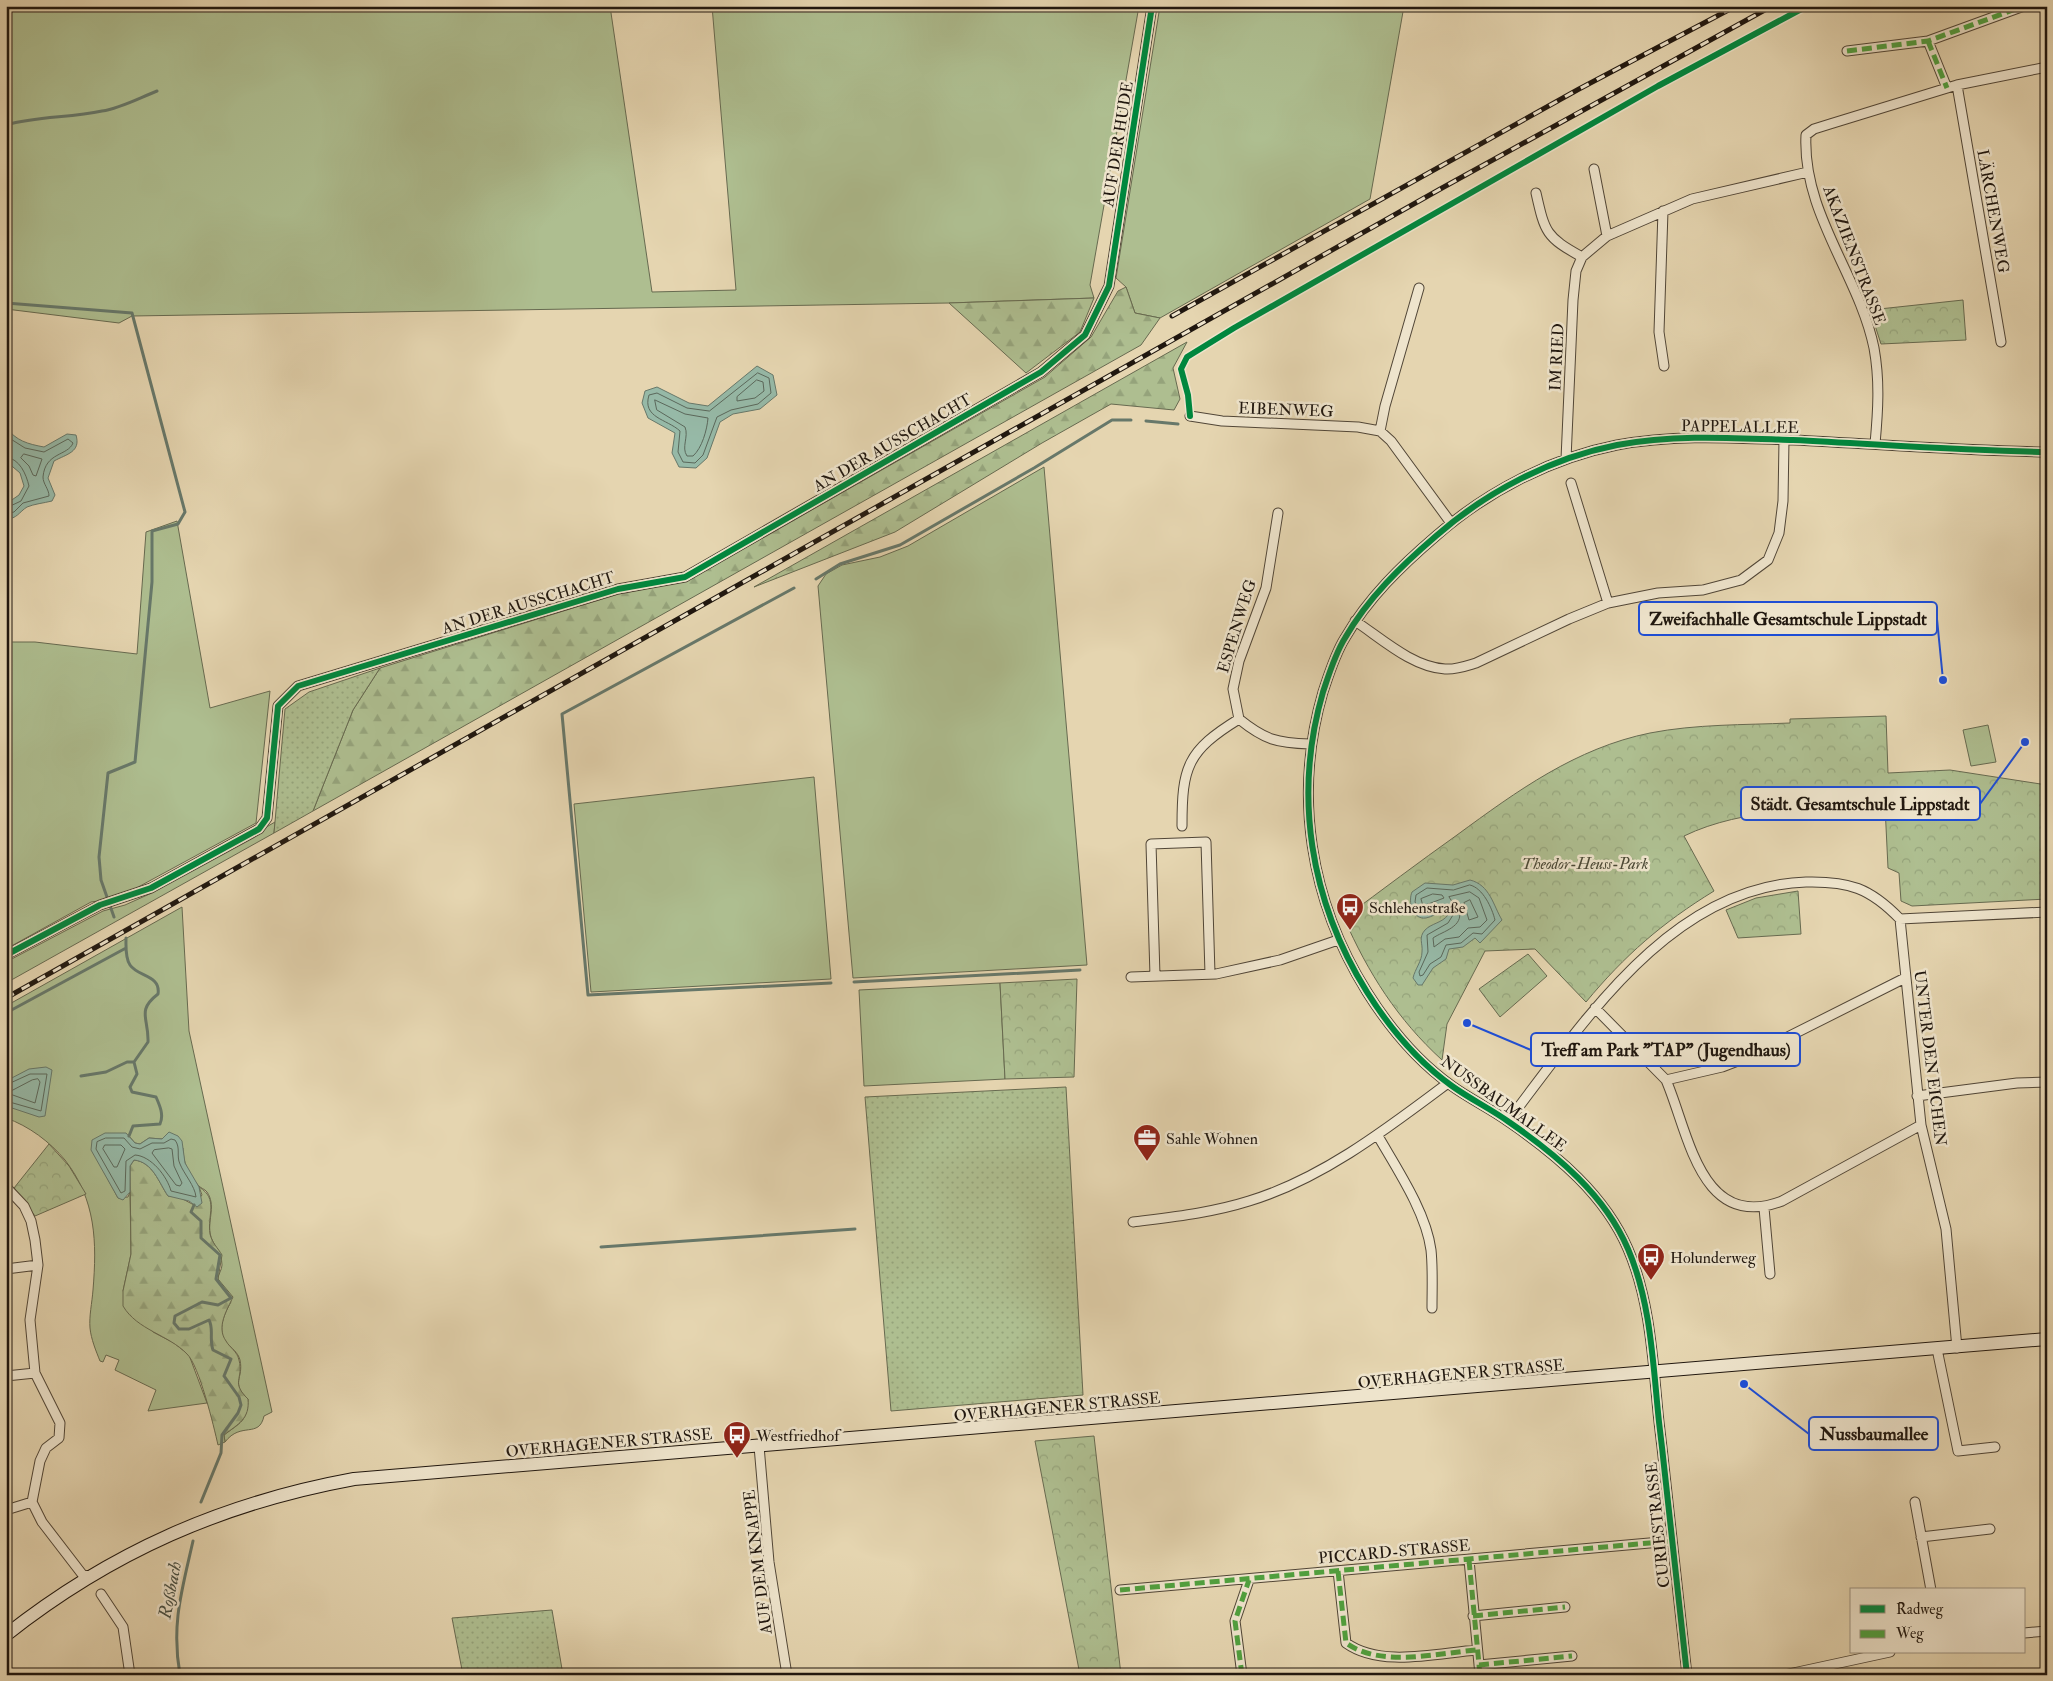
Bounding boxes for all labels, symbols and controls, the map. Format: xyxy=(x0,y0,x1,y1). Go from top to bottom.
street label: AUF DER HUDE xyxy=(1098,80,1138,209)
street label: LÄRCHENWEG xyxy=(1972,148,2014,275)
street label: AKAZIENSTRASSE xyxy=(1818,182,1890,328)
street label: IM RIED xyxy=(1545,323,1569,391)
street label: AN DER AUSSCHACHT xyxy=(809,389,975,497)
street label: EIBENWEG xyxy=(1238,398,1334,422)
street label: PAPPELALLEE xyxy=(1681,416,1799,438)
street label: AN DER AUSSCHACHT xyxy=(439,567,617,639)
street label: ESPENWEG xyxy=(1213,577,1261,676)
callout: Zweifachhalle Gesamtschule Lippstadt xyxy=(1639,602,1937,635)
text: Zweifachhalle Gesamtschule Lippstadt xyxy=(1649,608,1927,631)
callout: Städt. Gesamtschule Lippstadt xyxy=(1741,787,1980,820)
text: Städt. Gesamtschule Lippstadt xyxy=(1751,793,1970,816)
park label: Theodor-Heuss-Park xyxy=(1522,854,1649,874)
bus stop icon: Schlehenstraße xyxy=(1335,892,1365,931)
place label: Schlehenstraße xyxy=(1369,898,1466,918)
street label: UNTER DEN EICHEN xyxy=(1909,969,1951,1148)
callout: Treff am Park "TAP" (Jugendhaus) xyxy=(1531,1033,1800,1066)
text: Treff am Park "TAP" (Jugendhaus) xyxy=(1540,1039,1791,1062)
street label: NUSSBAUMALLEE xyxy=(1436,1051,1570,1156)
office icon: Sahle Wohnen xyxy=(1132,1123,1162,1162)
place label: Sahle Wohnen xyxy=(1166,1129,1258,1149)
bus stop icon: Holunderweg xyxy=(1636,1242,1666,1281)
place label: Holunderweg xyxy=(1670,1248,1757,1268)
street label: OVERHAGENER STRASSE xyxy=(1357,1355,1565,1393)
street label: OVERHAGENER STRASSE xyxy=(953,1388,1161,1426)
callout: Nussbaumallee xyxy=(1809,1417,1938,1450)
bus stop icon: Westfriedhof xyxy=(722,1420,752,1459)
text: Nussbaumallee xyxy=(1819,1423,1929,1446)
street label: OVERHAGENER STRASSE xyxy=(505,1424,713,1462)
place label: Westfriedhof xyxy=(755,1426,842,1446)
street label: CURIESTRASSE xyxy=(1641,1461,1675,1589)
street label: AUF DEM KNAPPE xyxy=(739,1488,777,1636)
street label: PICCARD-STRASSE xyxy=(1317,1535,1471,1569)
water label: Roßbach xyxy=(153,1560,187,1622)
legend xyxy=(1850,1588,2026,1654)
text: Radweg xyxy=(1896,1600,1944,1619)
text: Weg xyxy=(1895,1624,1924,1643)

